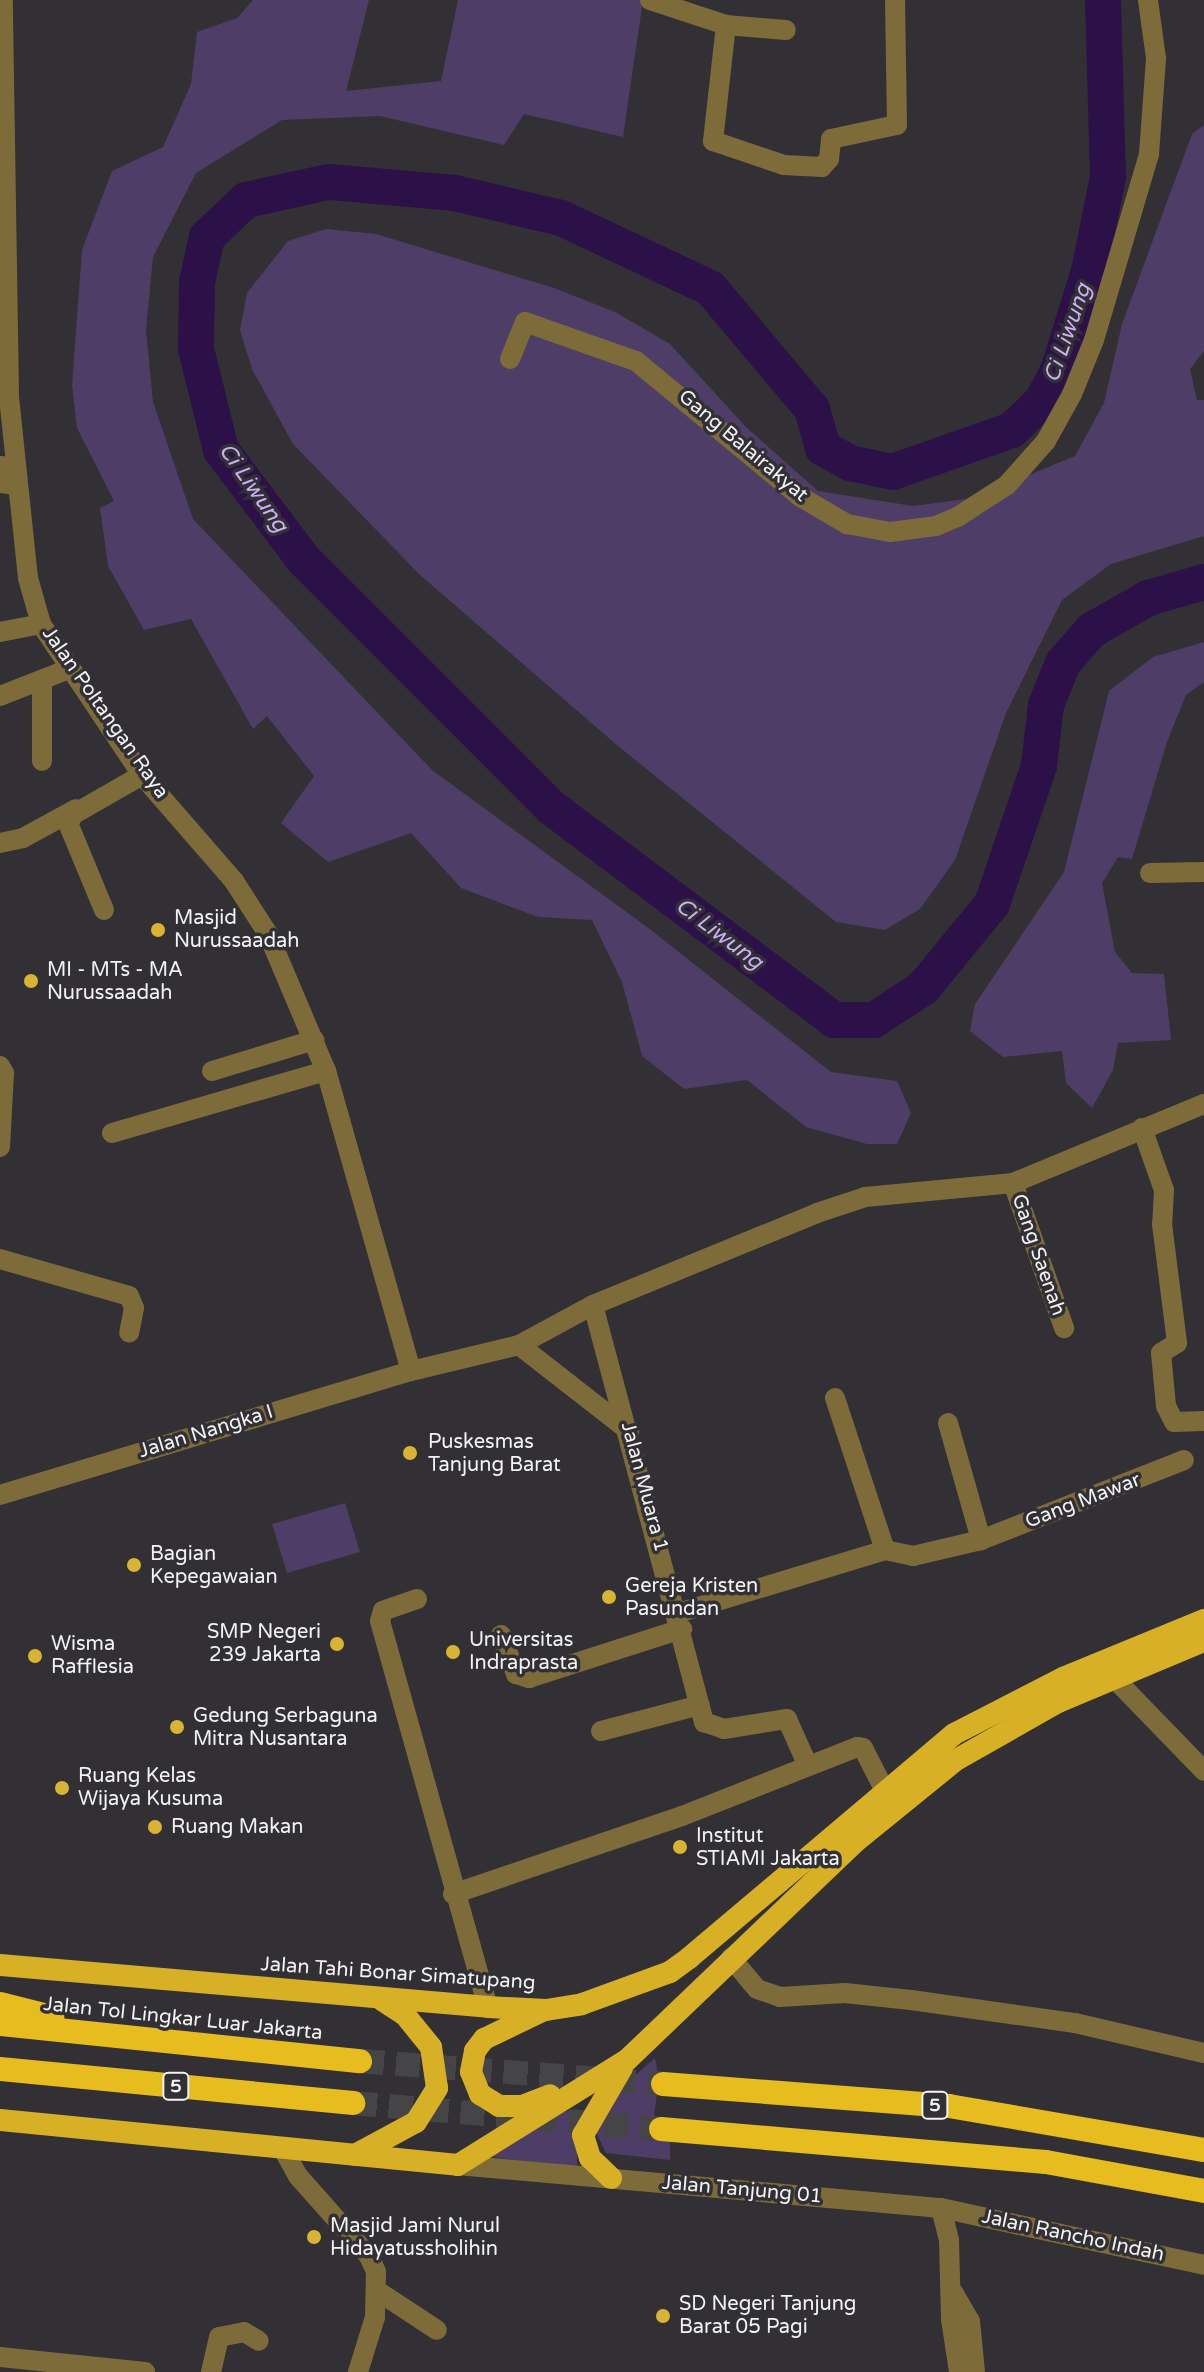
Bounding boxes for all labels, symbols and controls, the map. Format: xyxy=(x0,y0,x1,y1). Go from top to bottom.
water label: Ci Liwung xyxy=(1039,280,1097,386)
street label: Gang Balairakyat xyxy=(673,385,813,507)
water label: Ci Liwung xyxy=(213,438,293,538)
street label: Jalan Poltangan Raya xyxy=(37,623,173,803)
water label: Ci Liwung xyxy=(670,893,768,975)
place label: Masjid Nurussaadah xyxy=(174,906,300,953)
marker: Masjid Nurussaadah xyxy=(149,921,167,939)
place label: MI - MTs - MA Nurussaadah xyxy=(47,958,183,1005)
marker: MI - MTs - MA Nurussaadah xyxy=(22,972,40,990)
street label: Gang Saenah xyxy=(1006,1191,1070,1319)
street label: Jalan Nangka I xyxy=(136,1400,276,1464)
street label: Jalan Muara 1 xyxy=(615,1420,673,1554)
place label: Puskesmas Tanjung Barat xyxy=(428,1430,561,1477)
marker: Puskesmas Tanjung Barat xyxy=(399,1442,421,1464)
street label: Gang Mawar xyxy=(1022,1468,1144,1534)
place label: Bagian Kepegawaian xyxy=(150,1542,278,1589)
marker: Bagian Kepegawaian xyxy=(125,1556,143,1574)
place label: Gereja Kristen Pasundan xyxy=(625,1574,758,1621)
marker: Gereja Kristen Pasundan xyxy=(600,1588,618,1606)
place label: SMP Negeri 239 Jakarta xyxy=(207,1620,321,1667)
place label: Universitas Indraprasta xyxy=(469,1628,578,1675)
place label: Wisma Rafflesia xyxy=(51,1632,134,1679)
marker: SMP Negeri 239 Jakarta xyxy=(328,1635,346,1653)
marker: Universitas Indraprasta xyxy=(444,1643,462,1661)
marker: Wisma Rafflesia xyxy=(26,1647,44,1665)
place label: Gedung Serbaguna Mitra Nusantara xyxy=(193,1704,378,1751)
marker: Gedung Serbaguna Mitra Nusantara xyxy=(168,1718,186,1736)
place label: Ruang Kelas Wijaya Kusuma xyxy=(78,1764,223,1811)
marker: Ruang Kelas Wijaya Kusuma xyxy=(53,1779,71,1797)
place label: Ruang Makan xyxy=(171,1815,303,1839)
marker: Ruang Makan xyxy=(146,1818,164,1836)
place label: Institut STIAMI Jakarta xyxy=(696,1824,840,1871)
marker: Institut STIAMI Jakarta xyxy=(671,1838,689,1856)
street label: Jalan Tahi Bonar Simatupang xyxy=(260,1952,536,1996)
street label: Jalan Tol Lingkar Luar Jakarta xyxy=(42,1992,324,2046)
road number: 5 xyxy=(162,2072,190,2100)
road number: 5 xyxy=(921,2091,949,2119)
street label: Jalan Tanjung 01 xyxy=(661,2171,823,2209)
street label: Jalan Rancho Indah xyxy=(980,2205,1166,2267)
place label: Masjid Jami Nurul Hidayatussholihin xyxy=(330,2214,500,2261)
marker: Masjid Jami Nurul Hidayatussholihin xyxy=(305,2228,323,2246)
place label: SD Negeri Tanjung Barat 05 Pagi xyxy=(679,2292,856,2339)
marker: SD Negeri Tanjung Barat 05 Pagi xyxy=(654,2307,672,2325)

